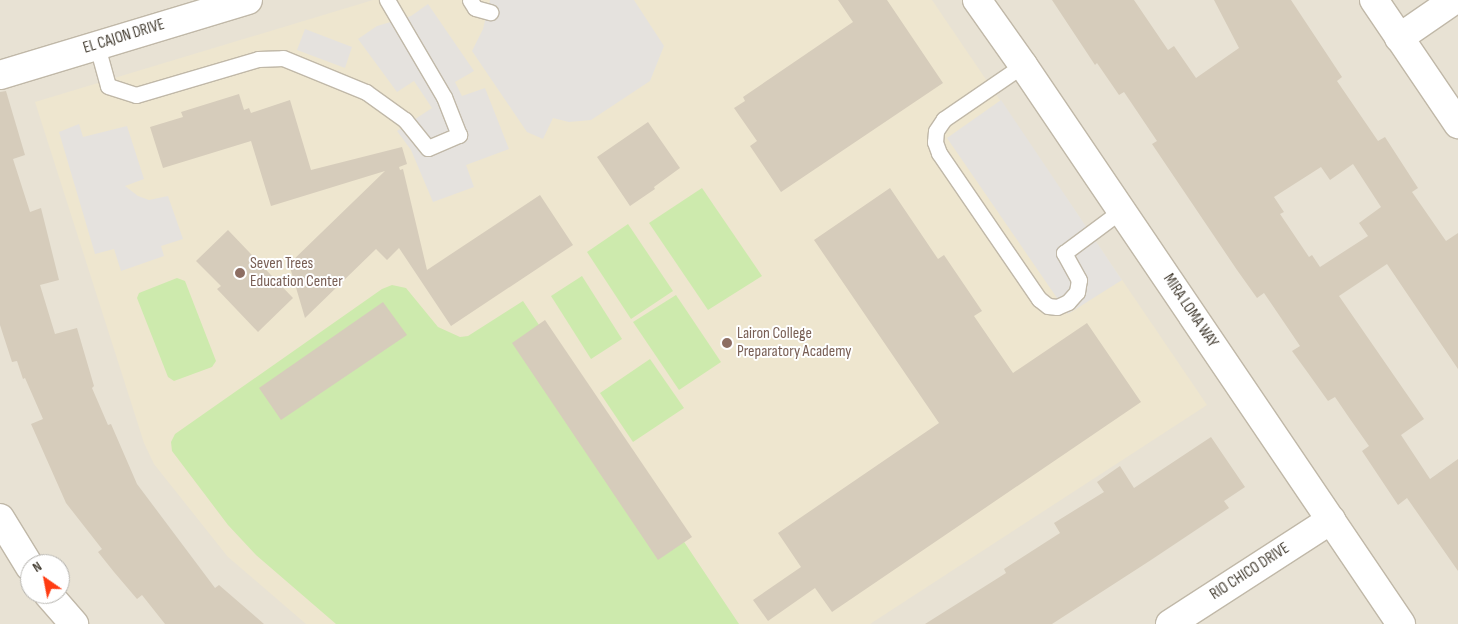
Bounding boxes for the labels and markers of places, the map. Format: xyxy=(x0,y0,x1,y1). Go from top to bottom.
place label: Seven Trees Education Center xyxy=(250,254,343,292)
marker: Seven Trees Education Center xyxy=(234,267,246,279)
place label: Lairon College Preparatory Academy xyxy=(737,324,852,362)
marker: Lairon College Preparatory Academy xyxy=(721,337,733,349)

